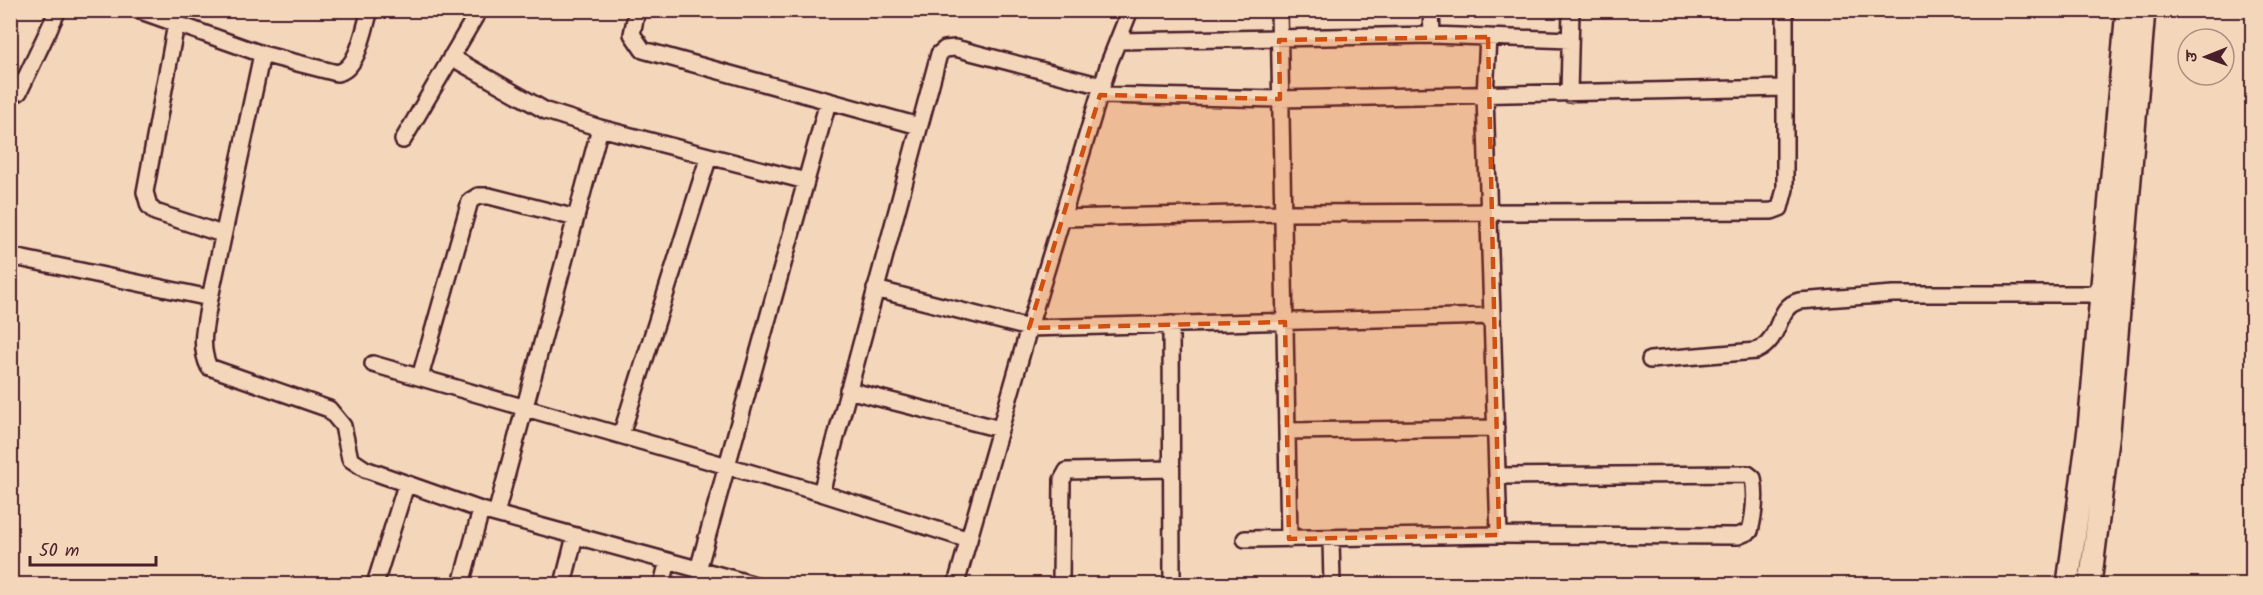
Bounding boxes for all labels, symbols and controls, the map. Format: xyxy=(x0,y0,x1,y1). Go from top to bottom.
north arrow xyxy=(2176,27,2236,87)
text: उ xyxy=(2180,49,2205,62)
scale bar xyxy=(30,529,156,567)
text: 50 m xyxy=(39,537,79,566)

